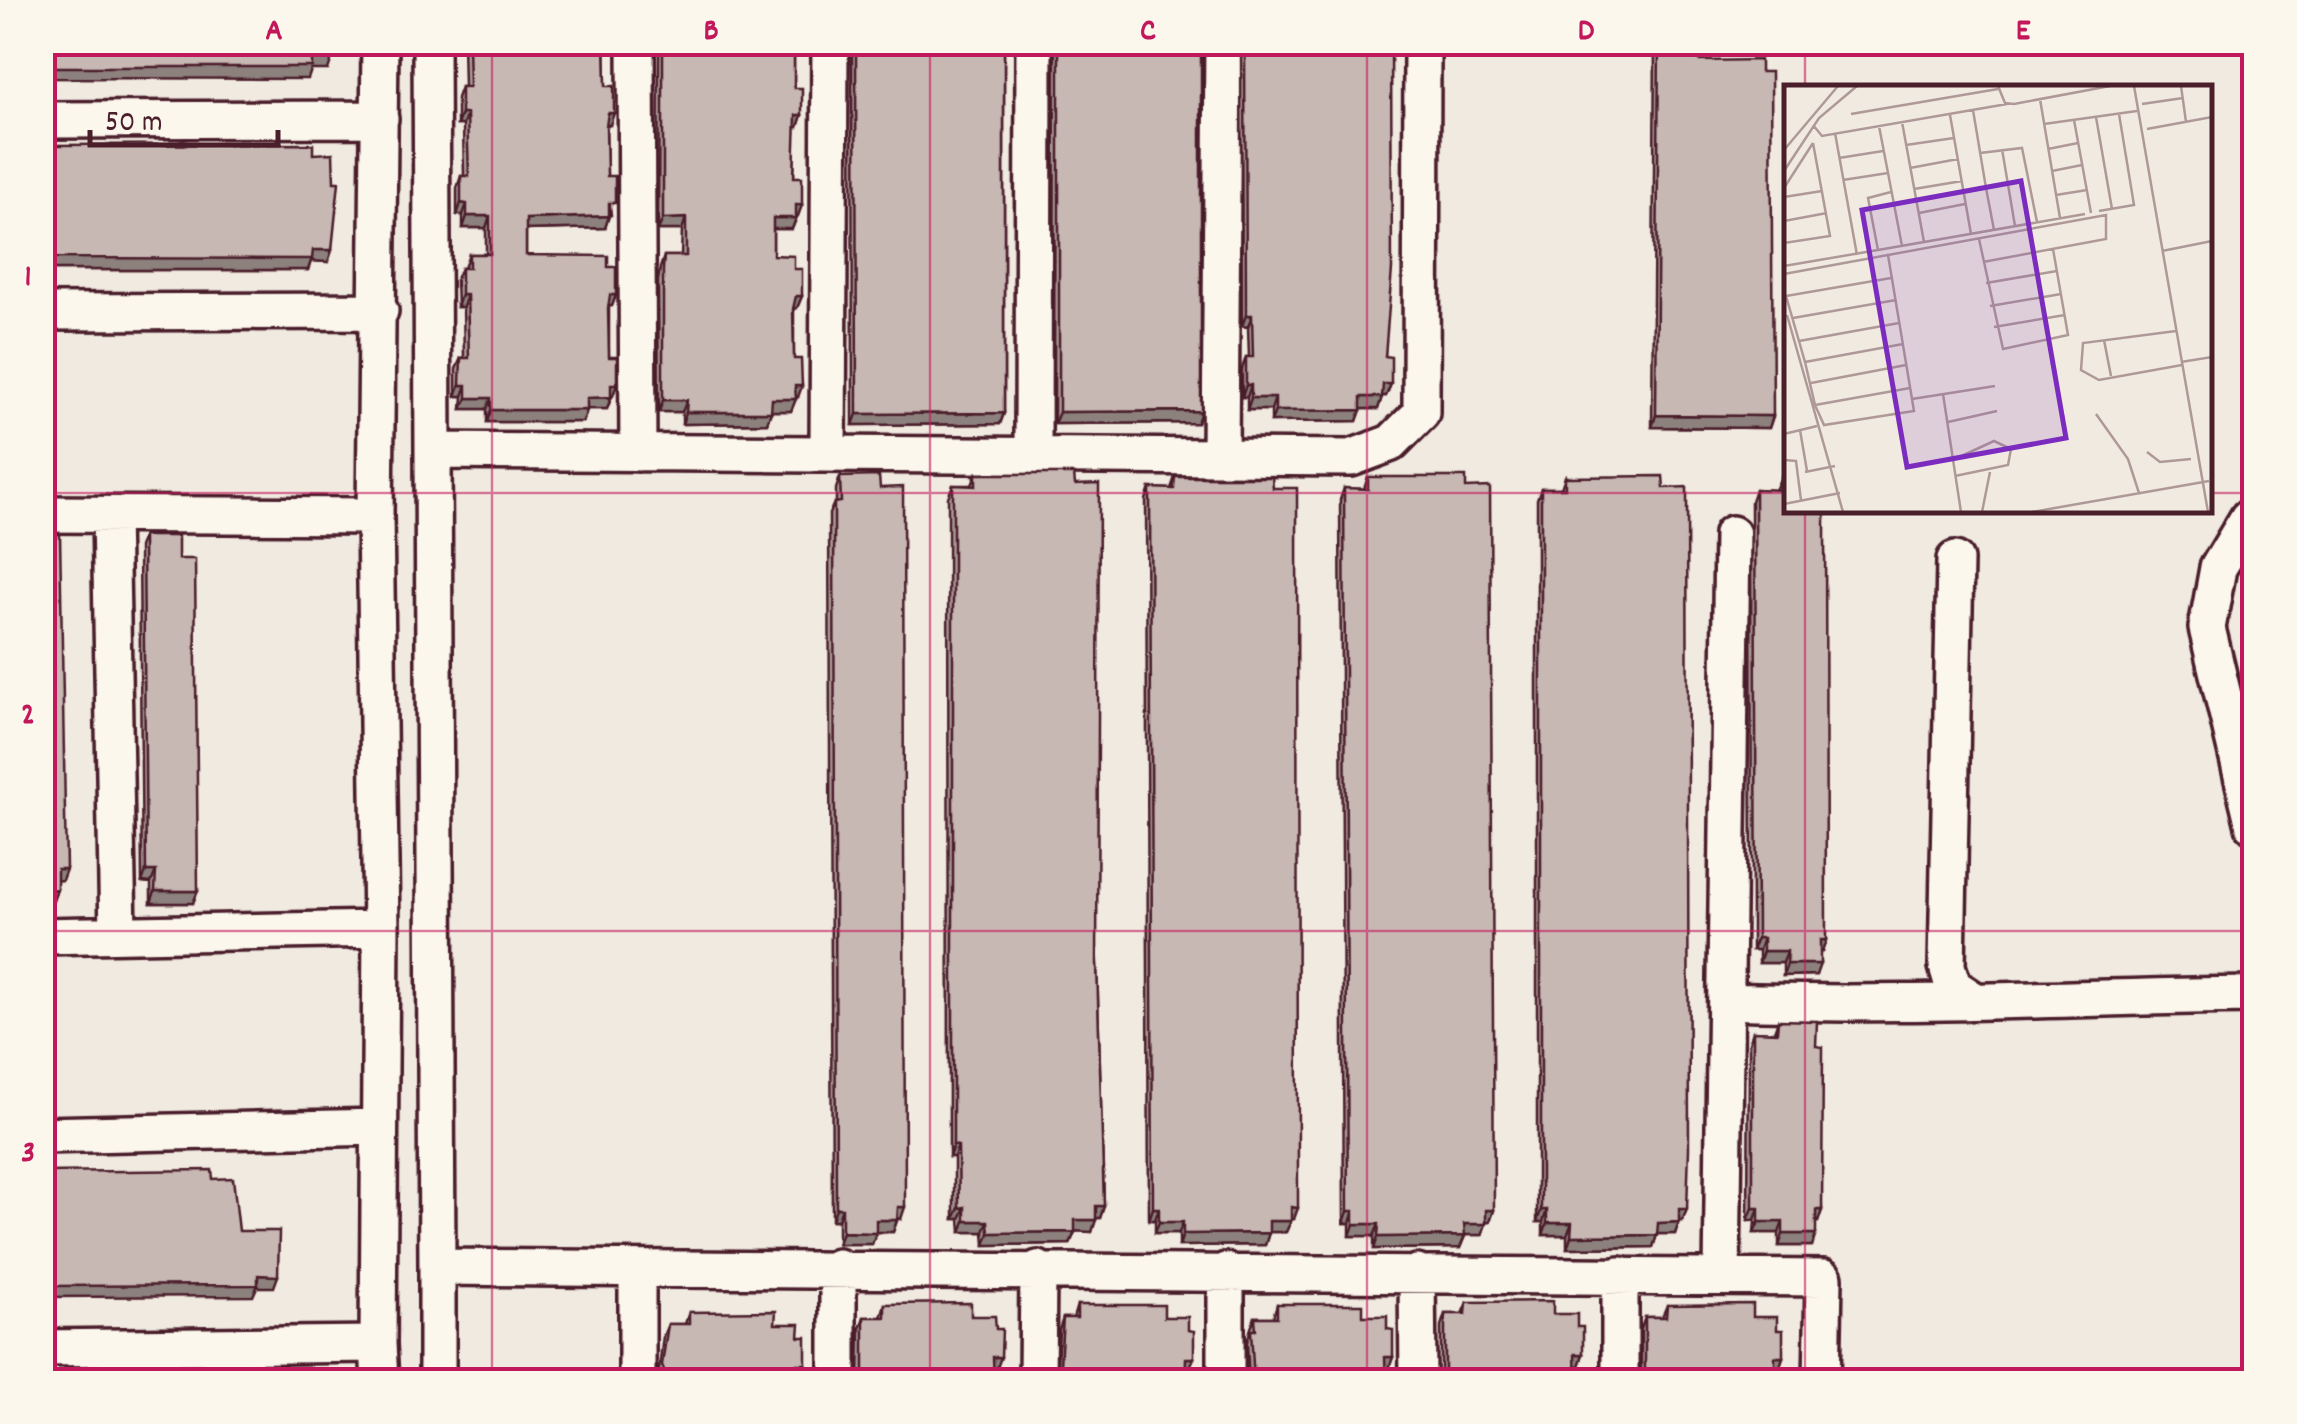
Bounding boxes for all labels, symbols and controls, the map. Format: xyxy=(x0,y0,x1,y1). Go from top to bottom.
text: A xyxy=(265,10,283,56)
text: B xyxy=(703,10,719,56)
text: C xyxy=(1140,10,1156,56)
text: D xyxy=(1578,10,1595,56)
text: E xyxy=(2016,10,2031,56)
scale bar xyxy=(90,85,278,147)
inset map xyxy=(1784,85,2212,512)
text: 50 m xyxy=(105,103,163,146)
text: 1 xyxy=(24,256,32,302)
text: 2 xyxy=(21,694,35,740)
text: 3 xyxy=(21,1132,35,1178)

